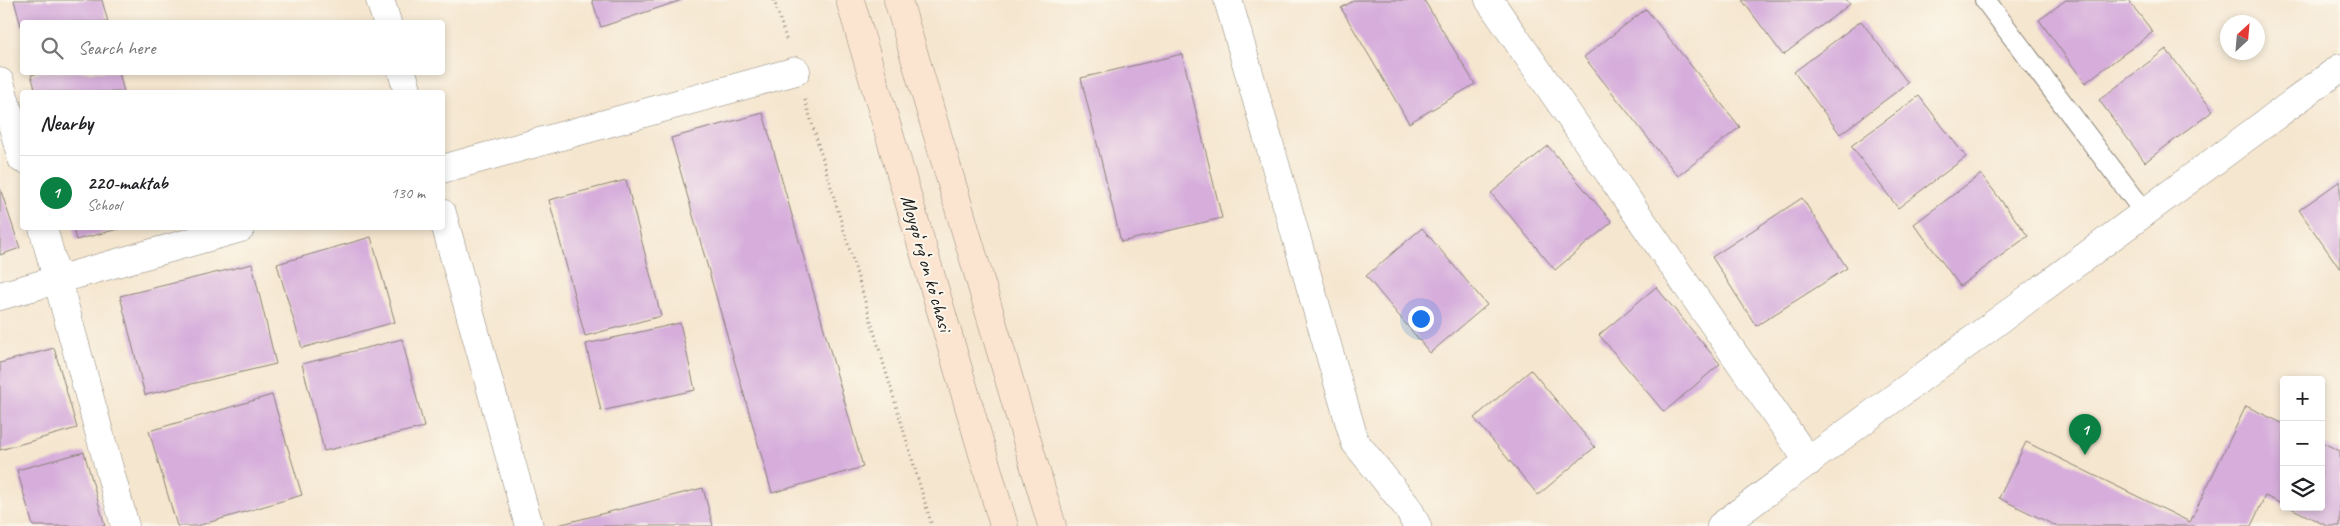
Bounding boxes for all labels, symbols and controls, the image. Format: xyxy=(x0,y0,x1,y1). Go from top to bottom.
north arrow xyxy=(2220,15,2265,60)
search box xyxy=(20,20,445,75)
icon: search xyxy=(38,34,66,62)
text: Search here xyxy=(78,36,155,60)
text: Nearby xyxy=(40,110,93,136)
text: 220-maktab xyxy=(87,171,168,195)
text: 1 xyxy=(52,183,60,203)
text: 130 m xyxy=(391,183,425,203)
street label: Moyqoʻrgʻon koʻchasi xyxy=(895,192,959,337)
text: School xyxy=(87,195,121,215)
your location xyxy=(1408,306,1434,332)
map controls xyxy=(2280,376,2325,511)
button: + xyxy=(2280,376,2325,421)
pin: 1 xyxy=(2069,414,2101,455)
button: − xyxy=(2280,421,2325,466)
button: layers xyxy=(2280,466,2325,511)

